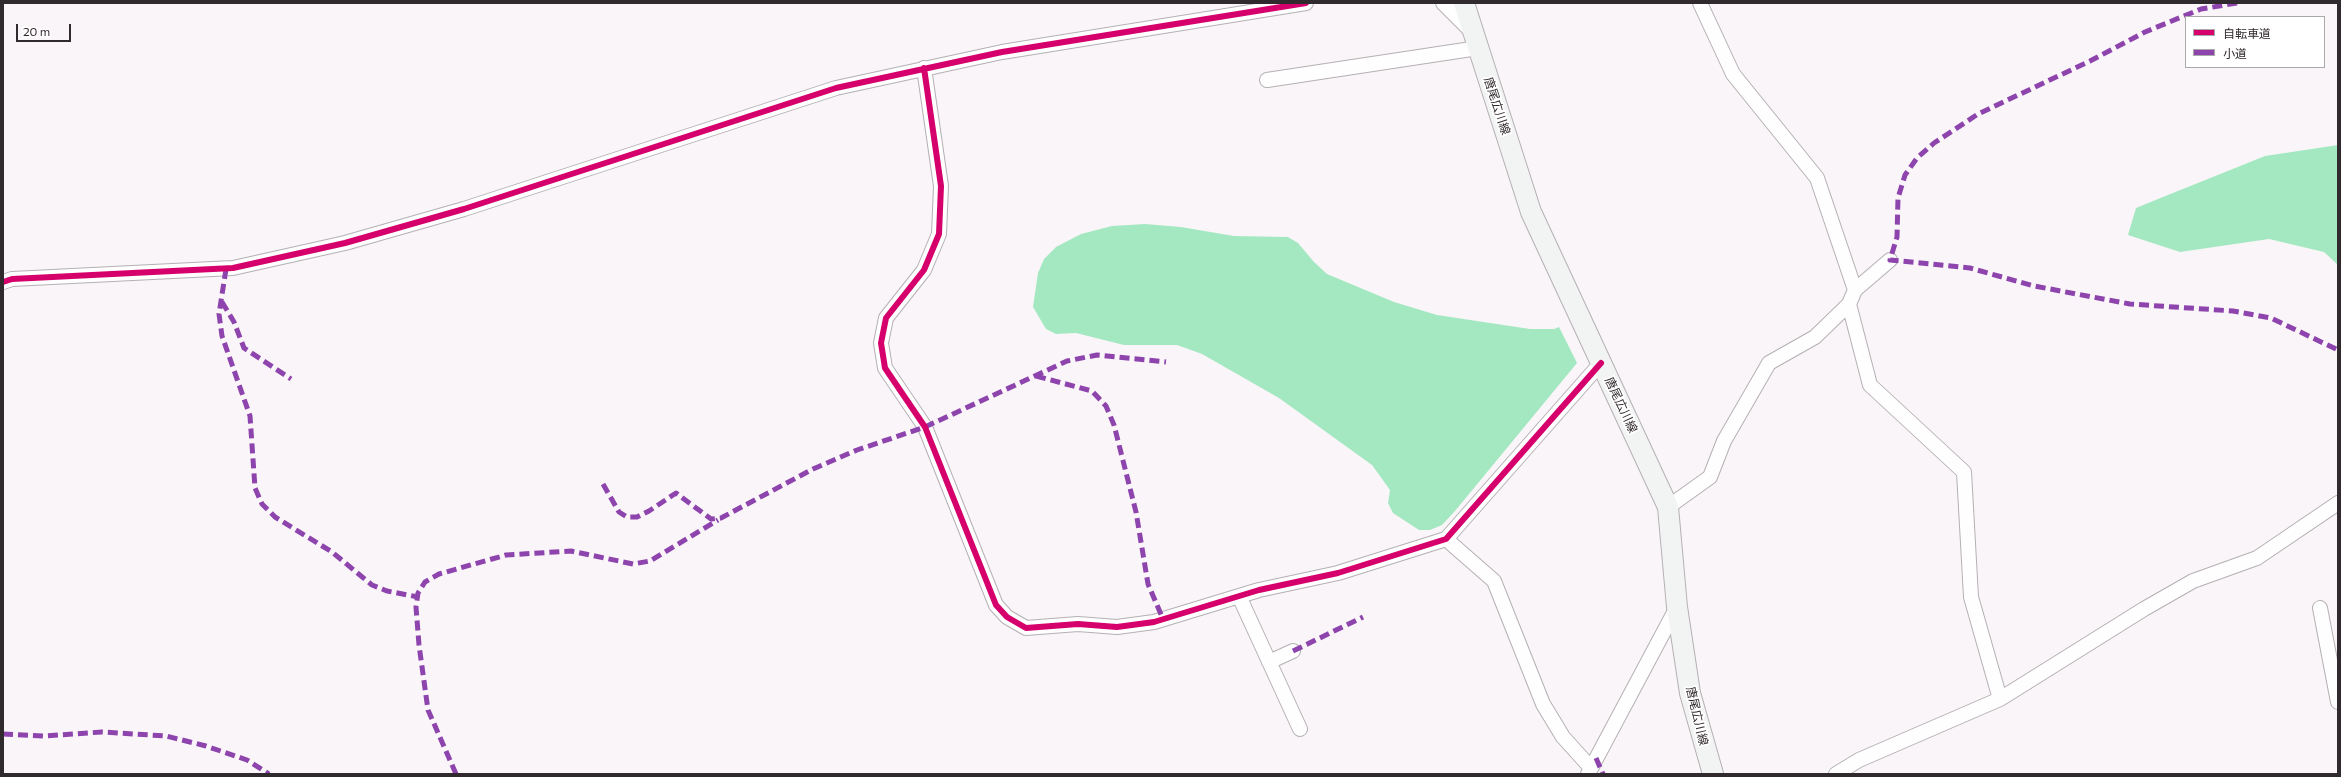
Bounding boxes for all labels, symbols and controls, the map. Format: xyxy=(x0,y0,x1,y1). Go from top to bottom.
scale bar xyxy=(18,16,73,42)
legend xyxy=(2185,16,2325,68)
text: 20 m xyxy=(23,24,50,38)
text: 自転車道 xyxy=(2223,26,2271,40)
text: 小道 xyxy=(2223,46,2247,60)
street label: 唐尾広川線 xyxy=(1481,75,1513,137)
street label: 唐尾広川線 xyxy=(1602,375,1640,435)
street label: 唐尾広川線 xyxy=(1683,685,1711,747)

